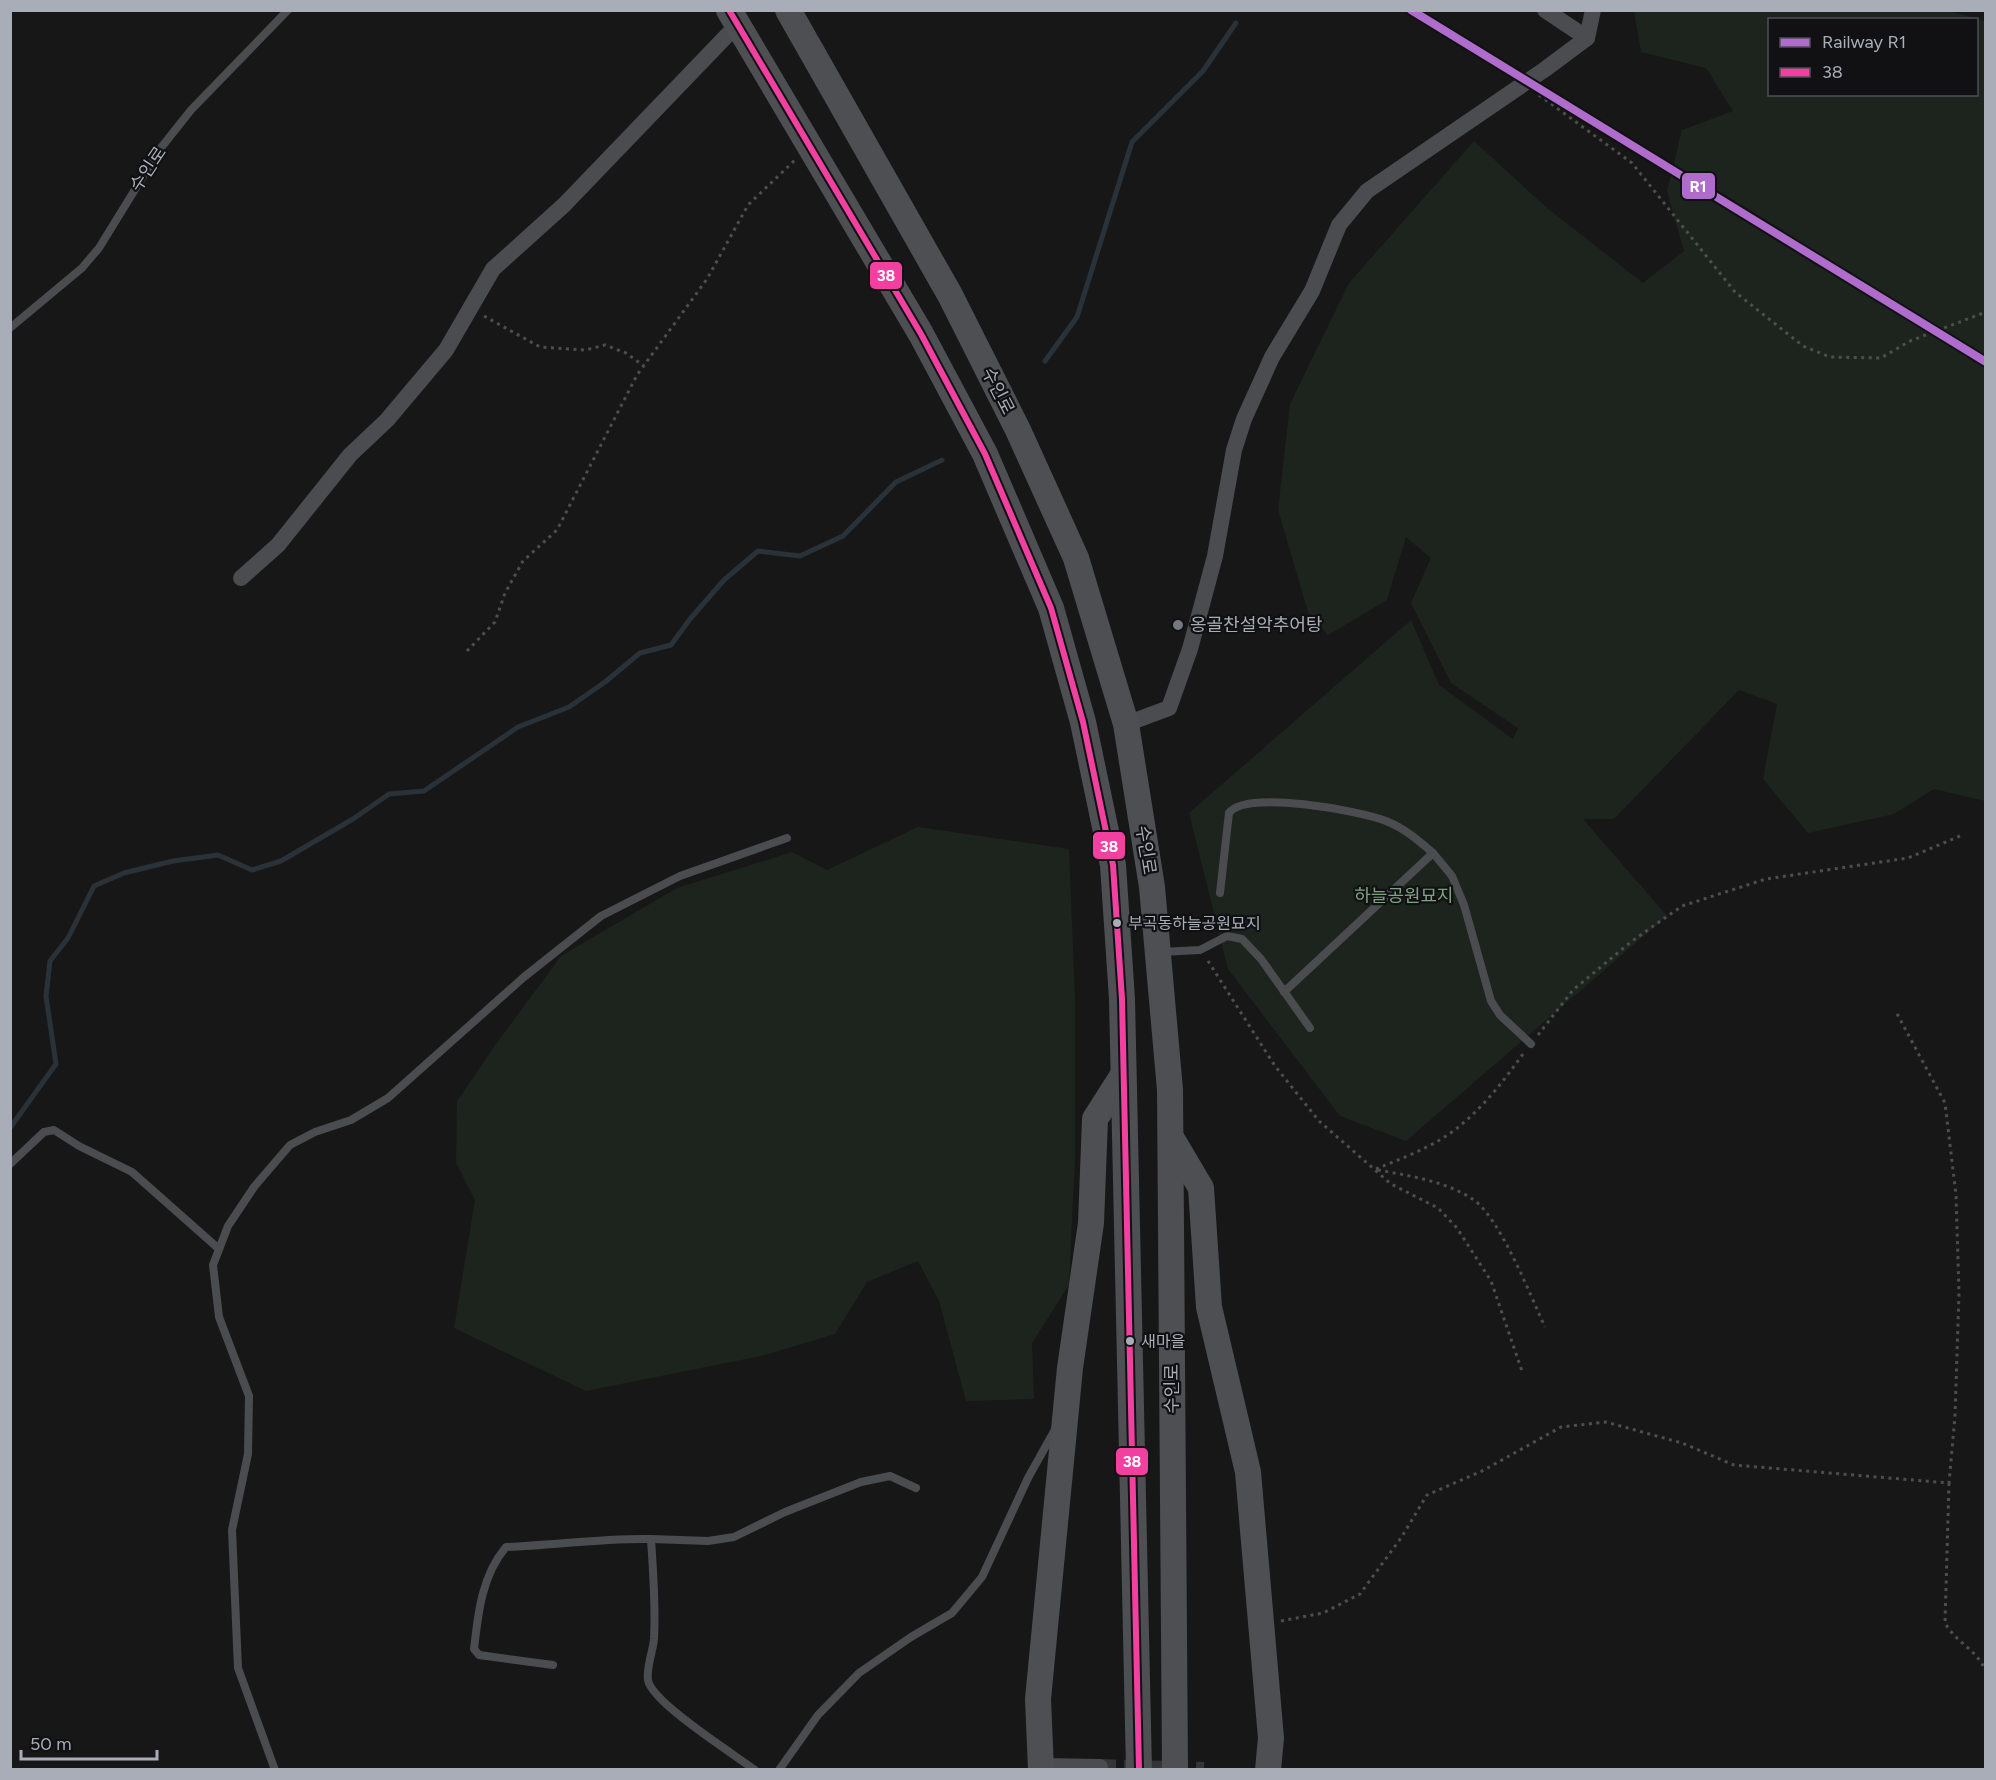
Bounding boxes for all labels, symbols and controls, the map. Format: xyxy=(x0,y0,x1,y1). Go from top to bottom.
legend xyxy=(1768,18,1978,96)
text: Railway R1 xyxy=(1822,31,1906,53)
text: 38 xyxy=(1822,61,1843,83)
street label: 수인로 xyxy=(125,142,171,196)
line badge: R1 xyxy=(1681,172,1716,200)
text: R1 xyxy=(1689,177,1707,196)
line badge: 38 xyxy=(869,261,903,290)
text: 38 xyxy=(877,266,896,285)
street label: 수인로 xyxy=(977,364,1019,418)
place label: 옹골찬설악추어탕 xyxy=(1190,614,1322,636)
marker: 옹골찬설악추어탕 xyxy=(1171,618,1185,632)
street label: 수인로 xyxy=(1131,824,1161,876)
line badge: 38 xyxy=(1092,831,1126,860)
text: 38 xyxy=(1100,837,1119,856)
park label: 하늘공원묘지 xyxy=(1354,885,1454,907)
place label: 부곡동하늘공원묘지 xyxy=(1128,914,1260,933)
marker: 부곡동하늘공원묘지 xyxy=(1111,917,1123,929)
place label: 새마을 xyxy=(1141,1332,1185,1351)
marker: 새마을 xyxy=(1124,1335,1136,1347)
street label: 수인로 xyxy=(1161,1364,1183,1414)
line badge: 38 xyxy=(1115,1447,1149,1476)
text: 38 xyxy=(1123,1452,1142,1471)
scale bar xyxy=(21,1723,158,1761)
text: 50 m xyxy=(30,1733,72,1755)

